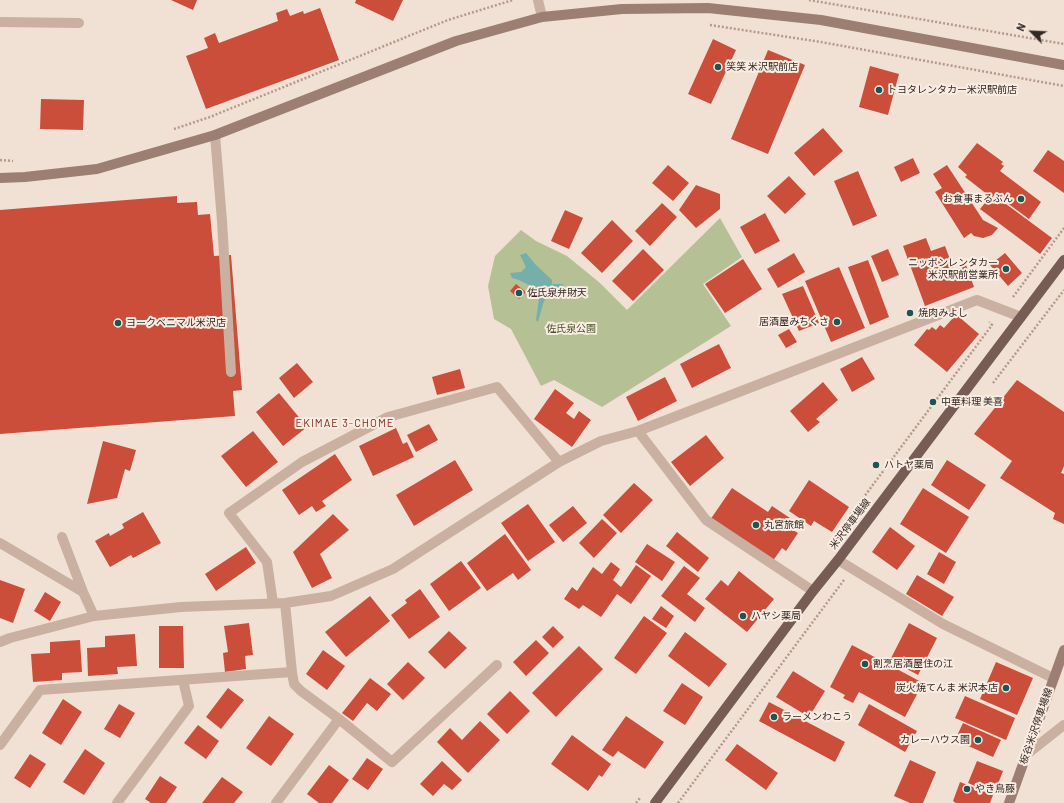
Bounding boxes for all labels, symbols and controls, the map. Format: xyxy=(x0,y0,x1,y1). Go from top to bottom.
north arrow xyxy=(1012,12,1052,52)
text: N xyxy=(1013,21,1028,33)
place label: 笑笑 米沢駅前店 xyxy=(726,61,798,73)
marker: 笑笑 米沢駅前店 xyxy=(713,62,723,72)
place label: トヨタレンタカー米沢駅前店 xyxy=(887,84,1017,96)
marker: トヨタレンタカー米沢駅前店 xyxy=(874,85,884,95)
place label: お食事まるぶん xyxy=(943,193,1013,205)
marker: お食事まるぶん xyxy=(1016,194,1026,204)
place label: ニッポンレンタカー 米沢駅前営業所 xyxy=(908,257,998,280)
marker: ニッポンレンタカー 米沢駅前営業所 xyxy=(1001,264,1011,274)
place label: 佐氏泉弁財天 xyxy=(527,287,587,299)
marker: 佐氏泉弁財天 xyxy=(514,288,524,298)
place label: 焼肉みよし xyxy=(918,307,968,319)
marker: 焼肉みよし xyxy=(905,308,915,318)
place label: 居酒屋みちくさ xyxy=(759,316,829,328)
place label: ヨークベニマル米沢店 xyxy=(126,317,226,329)
marker: 居酒屋みちくさ xyxy=(832,317,842,327)
marker: ヨークベニマル米沢店 xyxy=(113,318,123,328)
park label: 佐氏泉公園 xyxy=(546,323,596,335)
place label: 中華料理 美喜 xyxy=(941,396,1003,408)
marker: 中華料理 美喜 xyxy=(928,397,938,407)
district label: EKIMAE 3-CHOME xyxy=(296,416,394,430)
place label: ハトヤ薬局 xyxy=(884,459,934,471)
marker: ハトヤ薬局 xyxy=(871,460,881,470)
street label: 米沢停車場線 xyxy=(827,496,873,552)
place label: 丸宮旅館 xyxy=(764,519,804,531)
marker: 丸宮旅館 xyxy=(751,520,761,530)
place label: ハヤシ薬局 xyxy=(751,610,801,622)
marker: ハヤシ薬局 xyxy=(738,611,748,621)
place label: 割烹居酒屋住の江 xyxy=(873,658,953,670)
marker: 割烹居酒屋住の江 xyxy=(860,659,870,669)
place label: 炭火焼てんま 米沢本店 xyxy=(896,682,998,694)
marker: 炭火焼てんま 米沢本店 xyxy=(1001,683,1011,693)
street label: 板谷米沢停車場線 xyxy=(1017,686,1055,766)
place label: ラーメンわこう xyxy=(782,711,852,723)
marker: ラーメンわこう xyxy=(769,712,779,722)
place label: カレーハウス園 xyxy=(900,734,970,746)
marker: カレーハウス園 xyxy=(973,735,983,745)
place label: やき鳥藤 xyxy=(975,783,1015,795)
marker: やき鳥藤 xyxy=(962,784,972,794)

